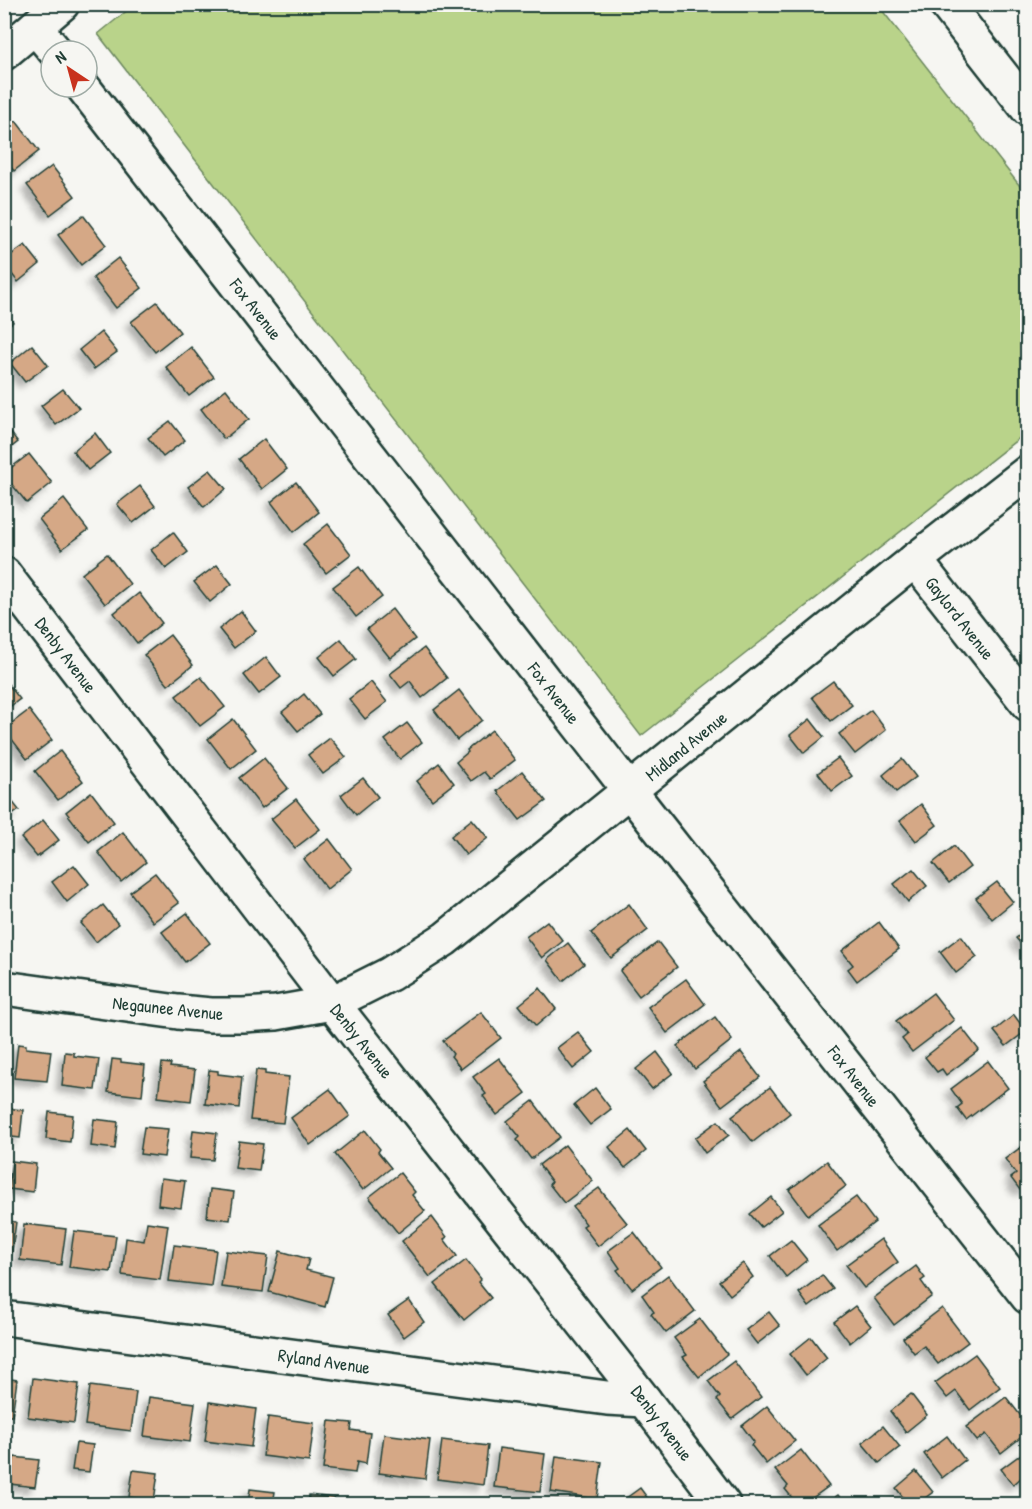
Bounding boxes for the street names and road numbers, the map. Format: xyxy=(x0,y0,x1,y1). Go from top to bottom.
street label: Fox Avenue xyxy=(223,272,288,345)
street label: Gaylord Avenue xyxy=(920,571,1000,665)
street label: Denby Avenue xyxy=(29,612,103,698)
street label: Fox Avenue xyxy=(521,656,586,729)
street label: Midland Avenue xyxy=(640,705,732,787)
street label: Negaunee Avenue xyxy=(111,990,225,1026)
street label: Denby Avenue xyxy=(325,998,399,1084)
street label: Fox Avenue xyxy=(821,1039,886,1112)
street label: Ryland Avenue xyxy=(276,1342,372,1380)
street label: Denby Avenue xyxy=(625,1380,699,1466)

